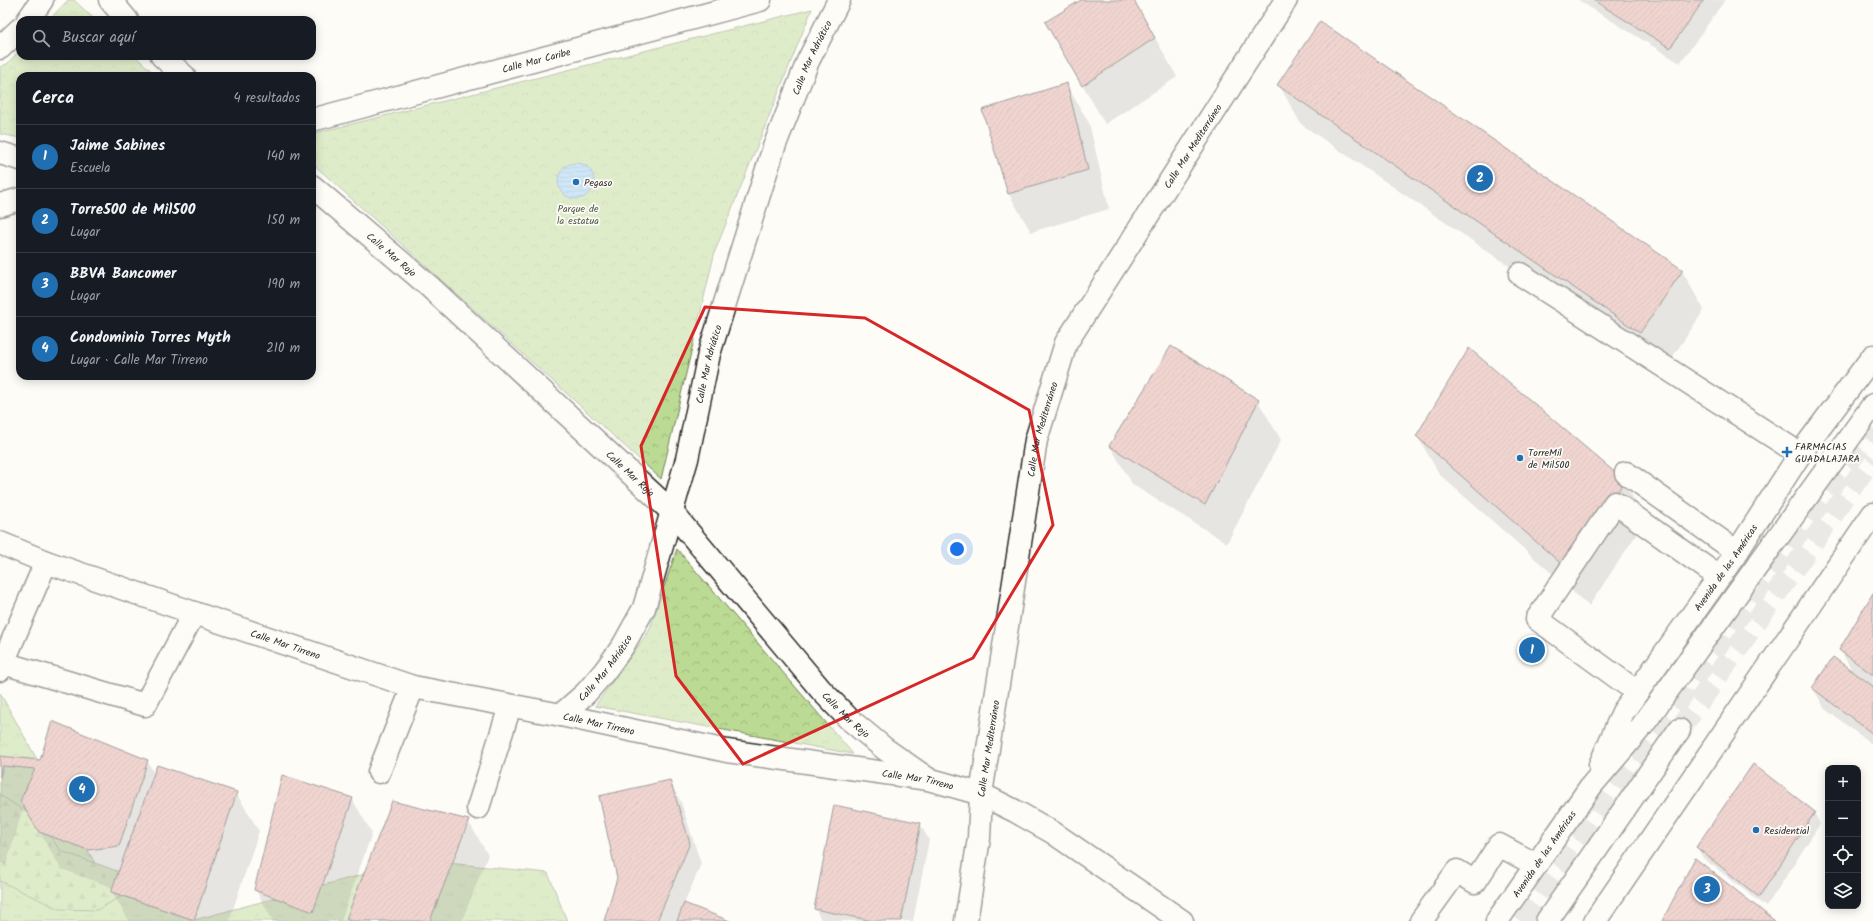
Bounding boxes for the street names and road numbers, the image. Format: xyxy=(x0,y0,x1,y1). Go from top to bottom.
street label: Calle Mar Adriático xyxy=(788,17,837,98)
street label: Calle Mar Caribe xyxy=(500,44,573,78)
street label: Calle Mar Mediterráneo xyxy=(1160,101,1227,192)
street label: Calle Mar Rojo xyxy=(363,229,420,281)
street label: Calle Mar Adriático xyxy=(692,322,727,405)
street label: Calle Mar Mediterráneo xyxy=(1023,380,1063,478)
street label: Calle Mar Rojo xyxy=(602,447,658,501)
street label: Avenida de las Américas xyxy=(1690,521,1762,615)
street label: Calle Mar Tirreno xyxy=(248,626,323,664)
street label: Calle Mar Adriático xyxy=(575,631,637,706)
street label: Calle Mar Rojo xyxy=(818,688,873,743)
street label: Calle Mar Mediterráneo xyxy=(974,699,1005,797)
street label: Calle Mar Tirreno xyxy=(562,709,637,740)
street label: Calle Mar Tirreno xyxy=(881,766,956,795)
street label: Avenida de las Américas xyxy=(1509,807,1581,901)

